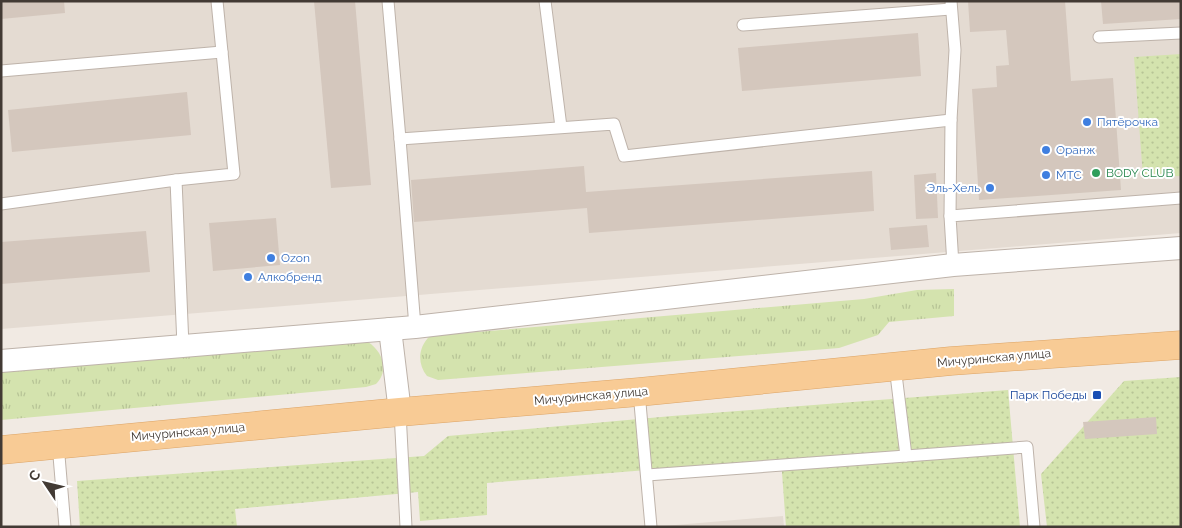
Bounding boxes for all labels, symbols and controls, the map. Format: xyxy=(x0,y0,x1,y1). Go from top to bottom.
place label: Пятёрочка xyxy=(1097,115,1158,129)
marker: Пятёрочка xyxy=(1081,116,1093,128)
place label: Оранж xyxy=(1056,143,1096,157)
marker: Оранж xyxy=(1040,144,1052,156)
place label: BODY CLUB xyxy=(1106,166,1173,180)
marker: BODY CLUB xyxy=(1090,167,1102,179)
place label: МТС xyxy=(1056,168,1082,182)
marker: МТС xyxy=(1040,169,1052,181)
place label: Эль-Хель xyxy=(927,181,980,195)
marker: Эль-Хель xyxy=(984,182,996,194)
place label: Ozon xyxy=(281,251,310,265)
marker: Ozon xyxy=(265,252,277,264)
place label: Алкобренд xyxy=(258,270,322,284)
marker: Алкобренд xyxy=(242,271,254,283)
street label: Мичуринская улица xyxy=(937,346,1051,370)
street label: Мичуринская улица xyxy=(534,384,648,408)
place label: Парк Победы xyxy=(1010,388,1087,402)
marker: Парк Победы xyxy=(1091,389,1103,401)
street label: Мичуринская улица xyxy=(131,420,245,444)
north arrow xyxy=(20,458,70,508)
text: С xyxy=(25,467,44,484)

